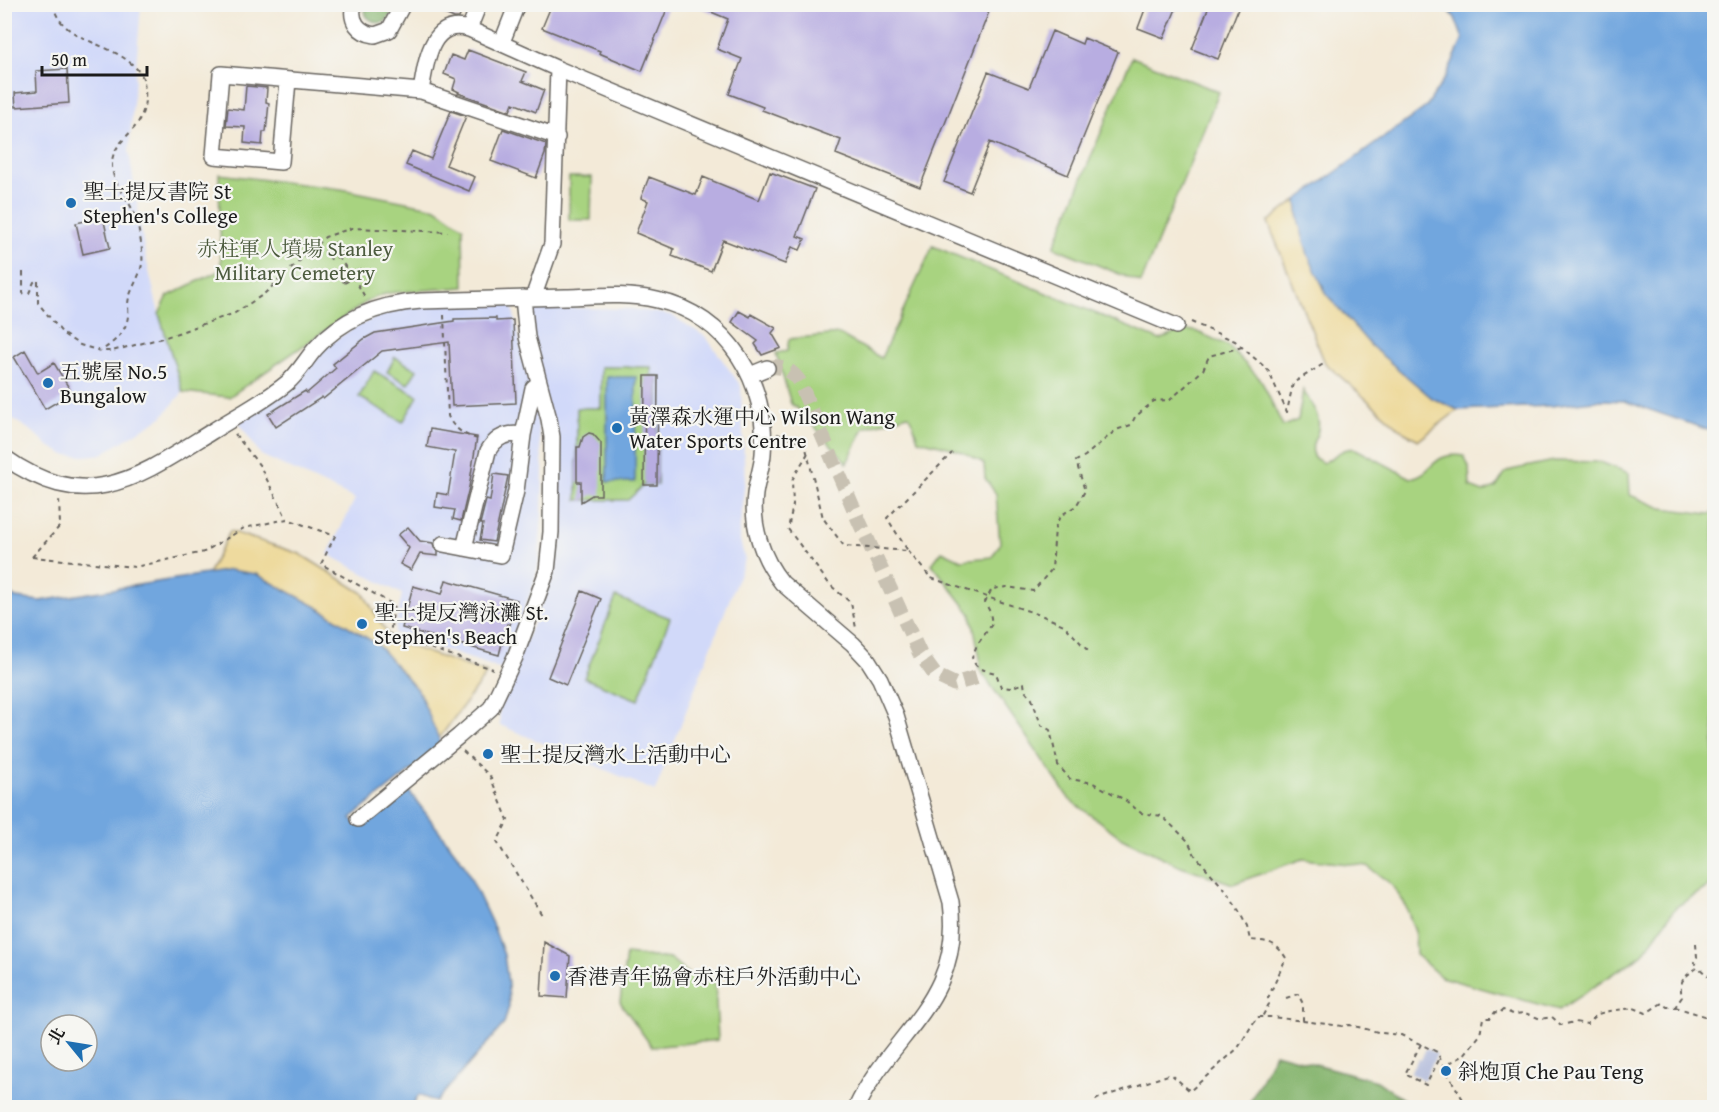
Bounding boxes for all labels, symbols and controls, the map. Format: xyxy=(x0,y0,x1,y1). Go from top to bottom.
scale bar xyxy=(42,39,147,77)
text: 50 m xyxy=(51,46,87,73)
place label: 聖士提反書院 St Stephen's College xyxy=(83,176,238,231)
marker: 聖士提反書院 St Stephen's College xyxy=(64,196,78,210)
park label: 赤柱軍人墳場 Stanley Military Cemetery xyxy=(197,233,394,288)
place label: 五號屋 No.5 Bungalow xyxy=(60,356,167,411)
marker: 五號屋 No.5 Bungalow xyxy=(41,376,55,390)
place label: 黃澤森水運中心 Wilson Wang Water Sports Centre xyxy=(629,401,895,456)
marker: 黃澤森水運中心 Wilson Wang Water Sports Centre xyxy=(610,421,624,435)
place label: 聖士提反灣泳灘 St. Stephen's Beach xyxy=(374,597,548,652)
marker: 聖士提反灣泳灘 St. Stephen's Beach xyxy=(355,617,369,631)
place label: 聖士提反灣水上活動中心 xyxy=(500,739,731,770)
marker: 聖士提反灣水上活動中心 xyxy=(481,747,495,761)
place label: 香港青年協會赤柱戶外活動中心 xyxy=(567,961,861,992)
marker: 香港青年協會赤柱戶外活動中心 xyxy=(548,969,562,983)
north arrow xyxy=(39,1013,99,1073)
text: 北 xyxy=(42,1023,70,1048)
place label: 斜炮頂 Che Pau Teng xyxy=(1458,1056,1644,1087)
marker: 斜炮頂 Che Pau Teng xyxy=(1439,1064,1453,1078)

